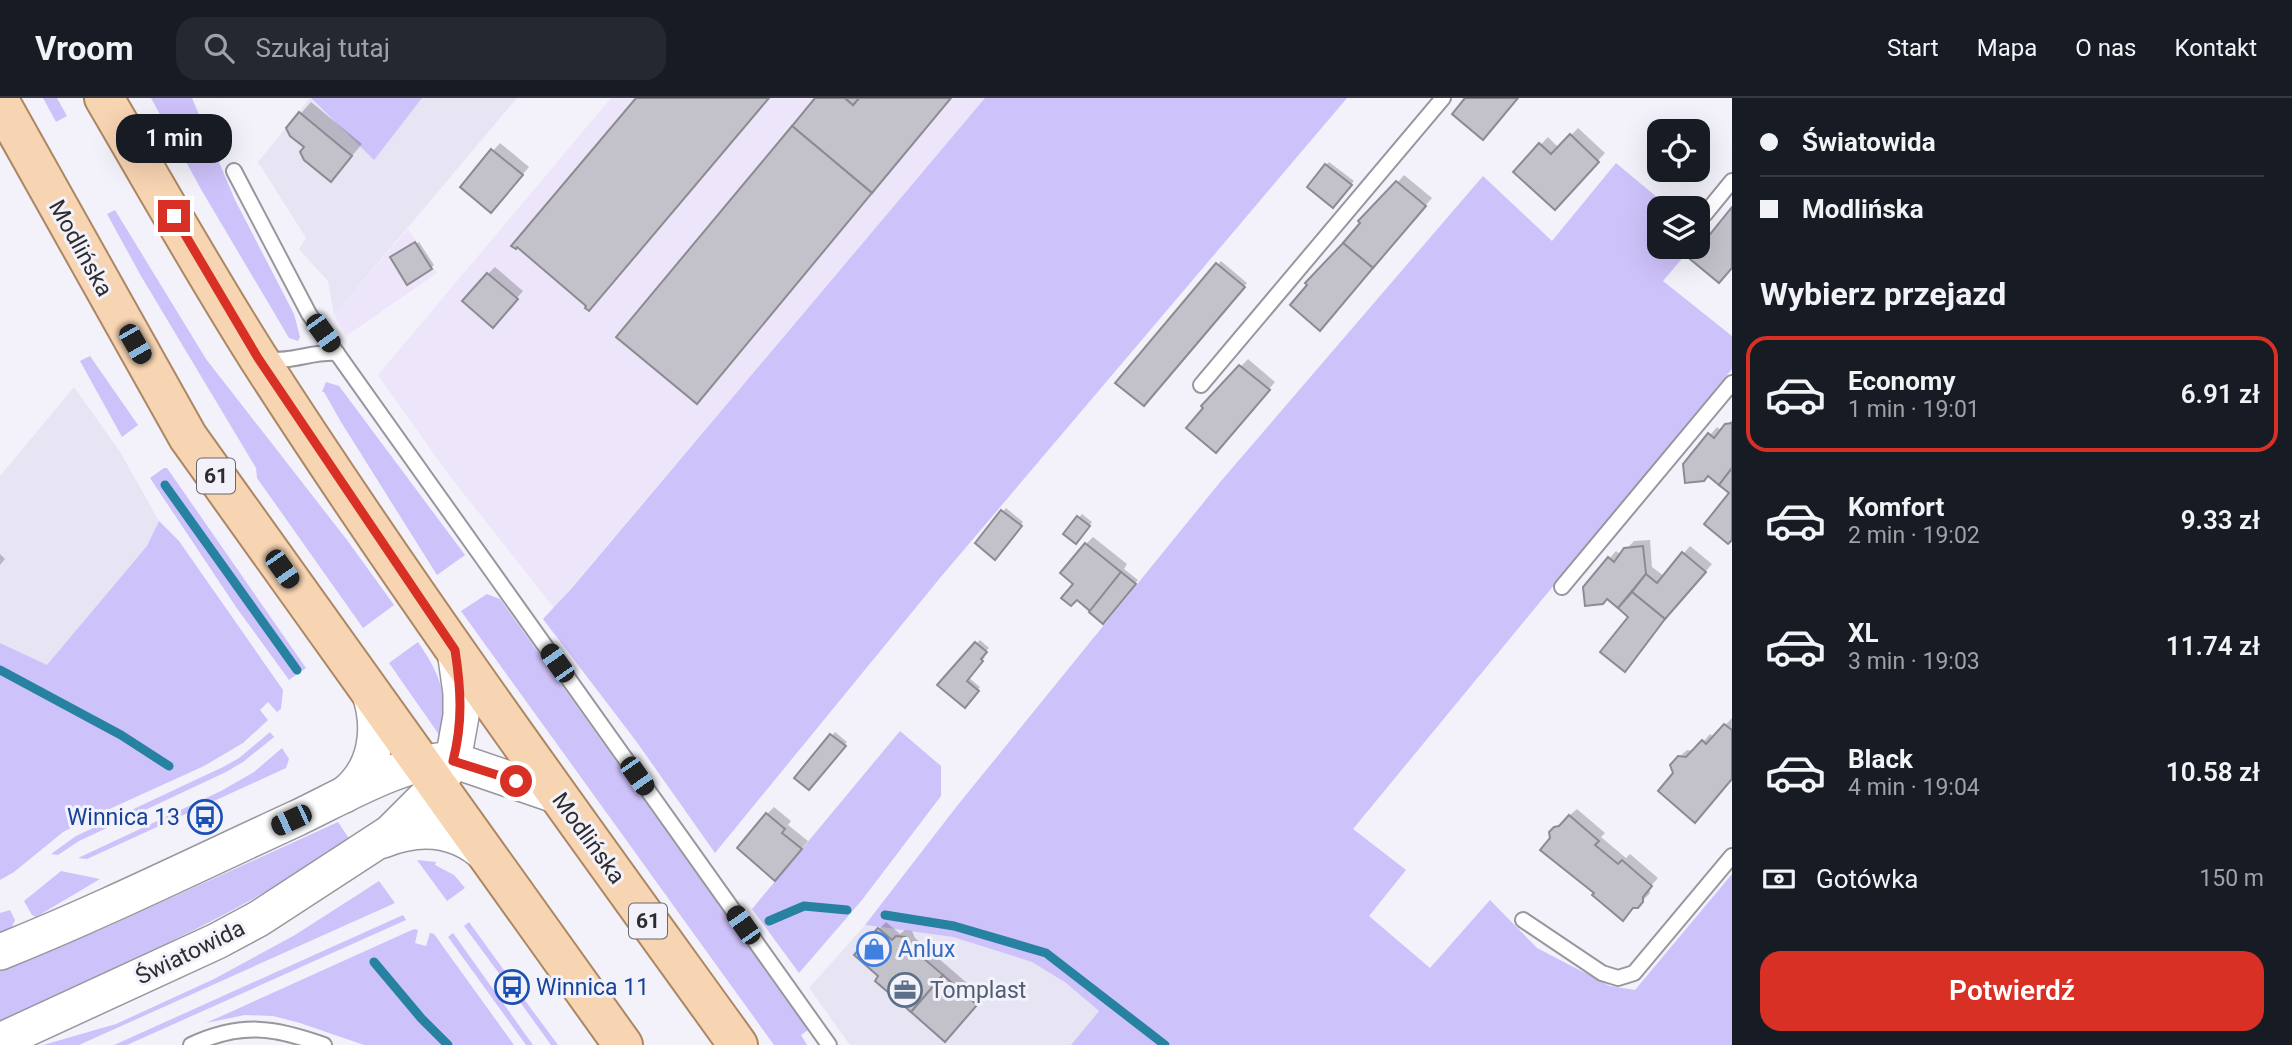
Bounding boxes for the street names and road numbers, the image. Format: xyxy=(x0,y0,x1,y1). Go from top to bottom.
street label: Modlińska xyxy=(43,195,118,301)
road number: 61 xyxy=(197,458,235,494)
street label: Modlińska xyxy=(546,787,631,889)
road number: 61 xyxy=(629,904,667,938)
street label: Światowida xyxy=(131,914,249,990)

